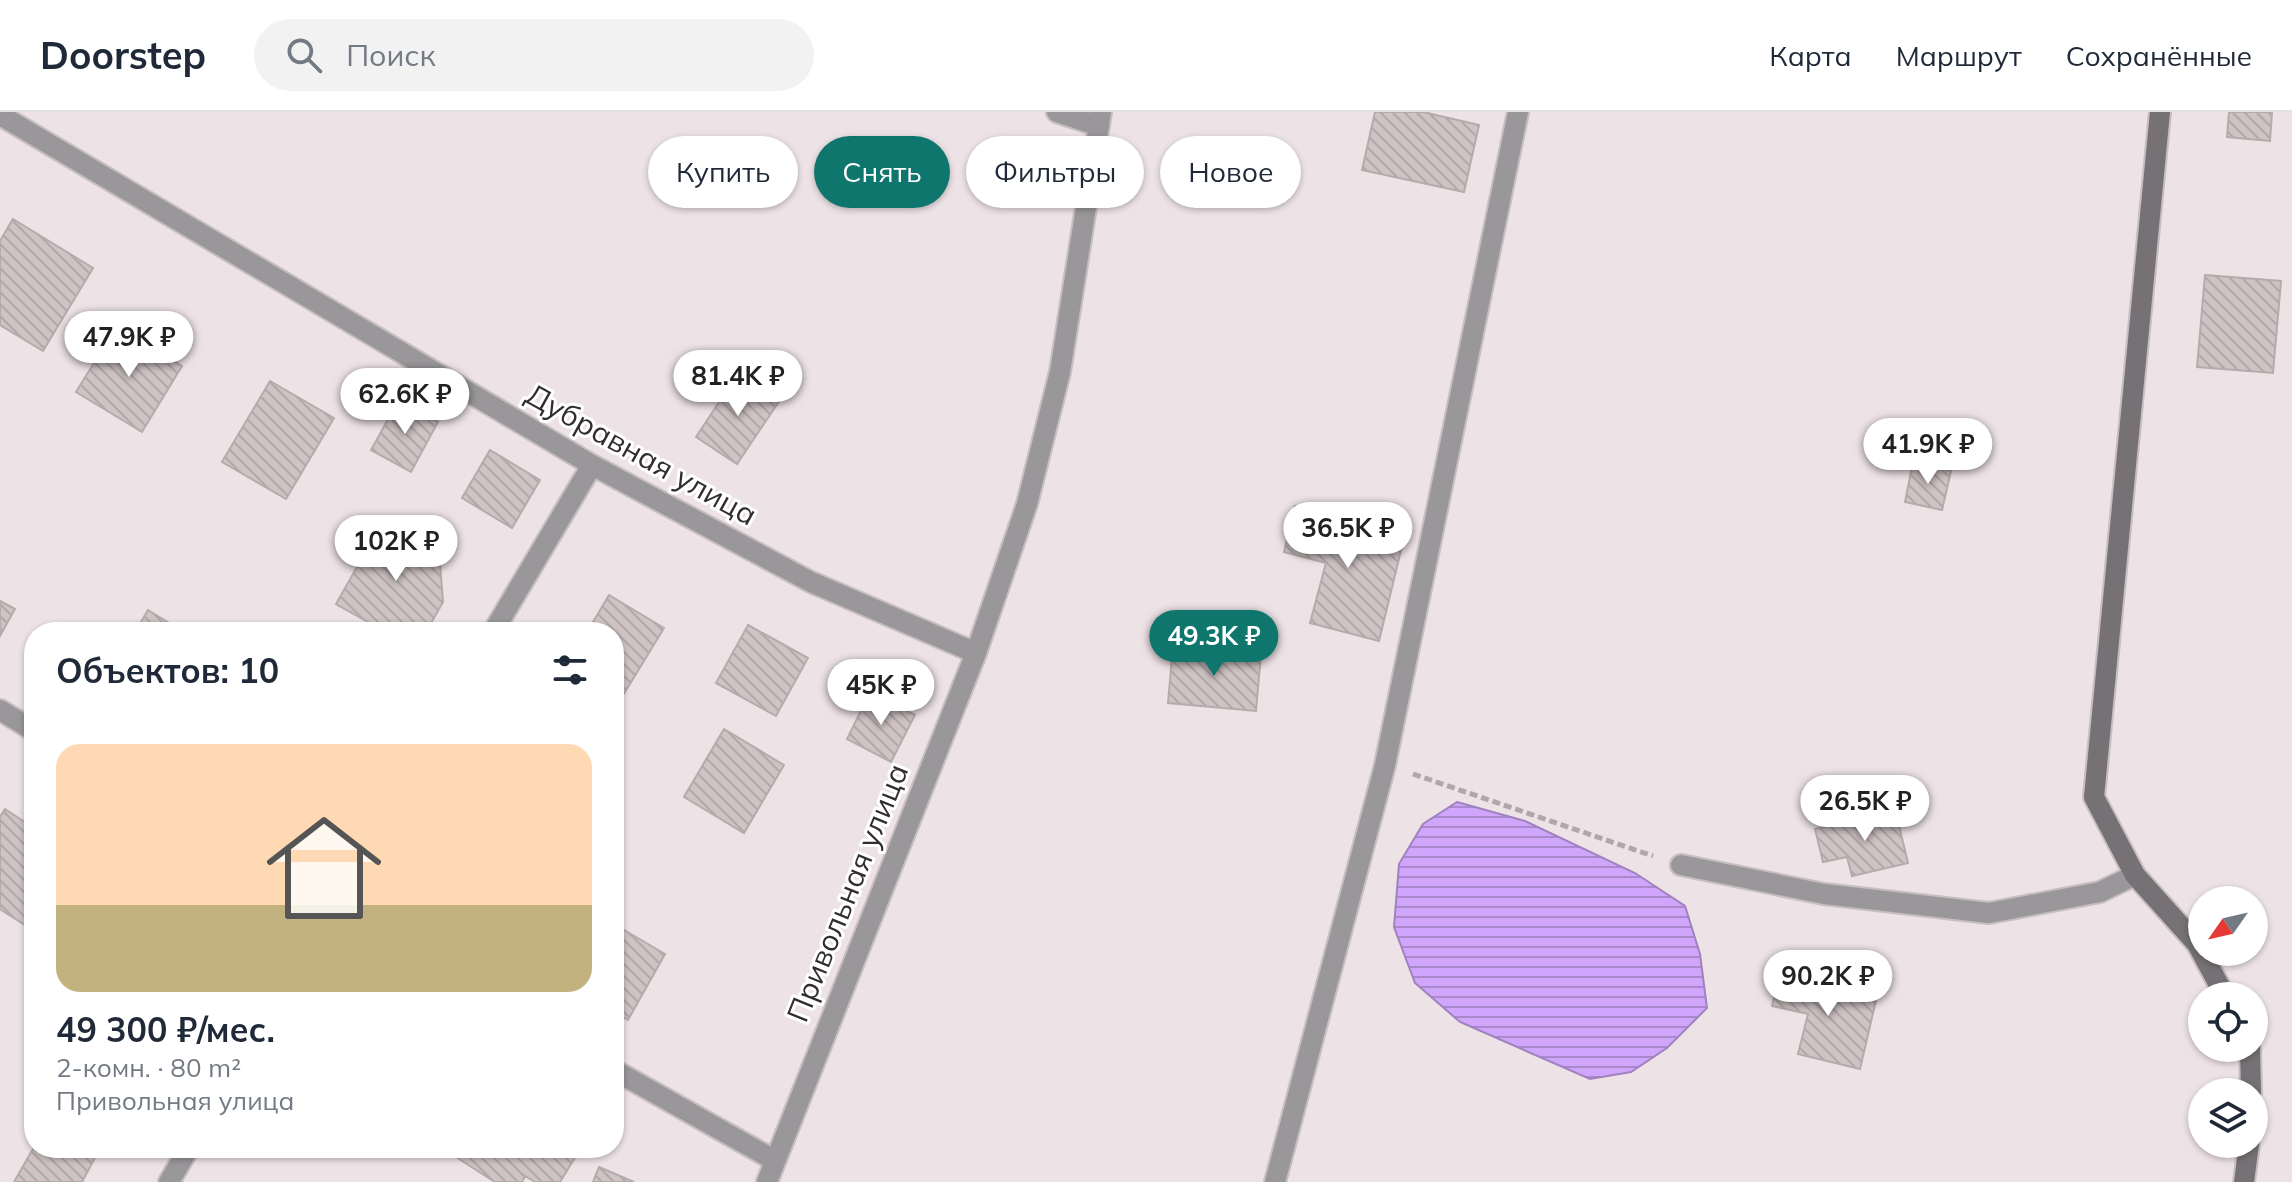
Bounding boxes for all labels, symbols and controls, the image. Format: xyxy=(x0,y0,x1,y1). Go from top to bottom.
search box xyxy=(254,19,814,91)
text: Doorstep xyxy=(40,31,206,79)
icon: search xyxy=(282,33,326,77)
text: Поиск xyxy=(346,36,436,74)
text: Карта xyxy=(1769,38,1852,73)
text: Маршрут xyxy=(1896,38,2022,73)
text: Сохранённые xyxy=(2066,38,2252,73)
chip: Купить xyxy=(648,136,798,208)
chip: Снять xyxy=(814,136,950,208)
chip: Фильтры xyxy=(966,136,1144,208)
chip: Новое xyxy=(1160,136,1301,208)
pin: 47.9K ₽ xyxy=(55,311,203,379)
text: 47.9K ₽ xyxy=(82,320,176,353)
pin: 81.4K ₽ xyxy=(664,350,812,418)
text: 81.4K ₽ xyxy=(691,359,785,392)
pin: 62.6K ₽ xyxy=(331,368,479,436)
street label: Дубравная улица xyxy=(519,375,764,533)
text: 62.6K ₽ xyxy=(358,377,452,410)
pin: 41.9K ₽ xyxy=(1854,418,2002,486)
text: 41.9K ₽ xyxy=(1881,427,1975,460)
pin: 36.5K ₽ xyxy=(1274,502,1422,570)
text: 36.5K ₽ xyxy=(1301,511,1395,544)
pin: 102K ₽ xyxy=(331,515,461,583)
text: 102K ₽ xyxy=(353,524,439,557)
pin: 49.3K ₽ xyxy=(1140,610,1288,678)
text: 49.3K ₽ xyxy=(1167,619,1261,652)
icon: filters xyxy=(548,648,592,692)
text: Объектов: 10 xyxy=(56,649,279,692)
pin: 45K ₽ xyxy=(825,659,937,727)
text: 45K ₽ xyxy=(845,668,917,701)
street label: Привольная улица xyxy=(778,758,916,1027)
pin: 26.5K ₽ xyxy=(1791,775,1939,843)
text: 26.5K ₽ xyxy=(1818,784,1912,817)
icon: home xyxy=(252,796,396,940)
north arrow xyxy=(2188,886,2268,966)
map controls xyxy=(2188,886,2268,1158)
pin: 90.2K ₽ xyxy=(1754,950,1902,1018)
text: 90.2K ₽ xyxy=(1781,959,1875,992)
button: locate xyxy=(2188,982,2268,1062)
text: 49 300 ₽/мес. xyxy=(56,1008,275,1051)
text: 2-комн. · 80 m² xyxy=(56,1051,241,1084)
button: layers xyxy=(2188,1078,2268,1158)
text: Привольная улица xyxy=(56,1084,294,1117)

